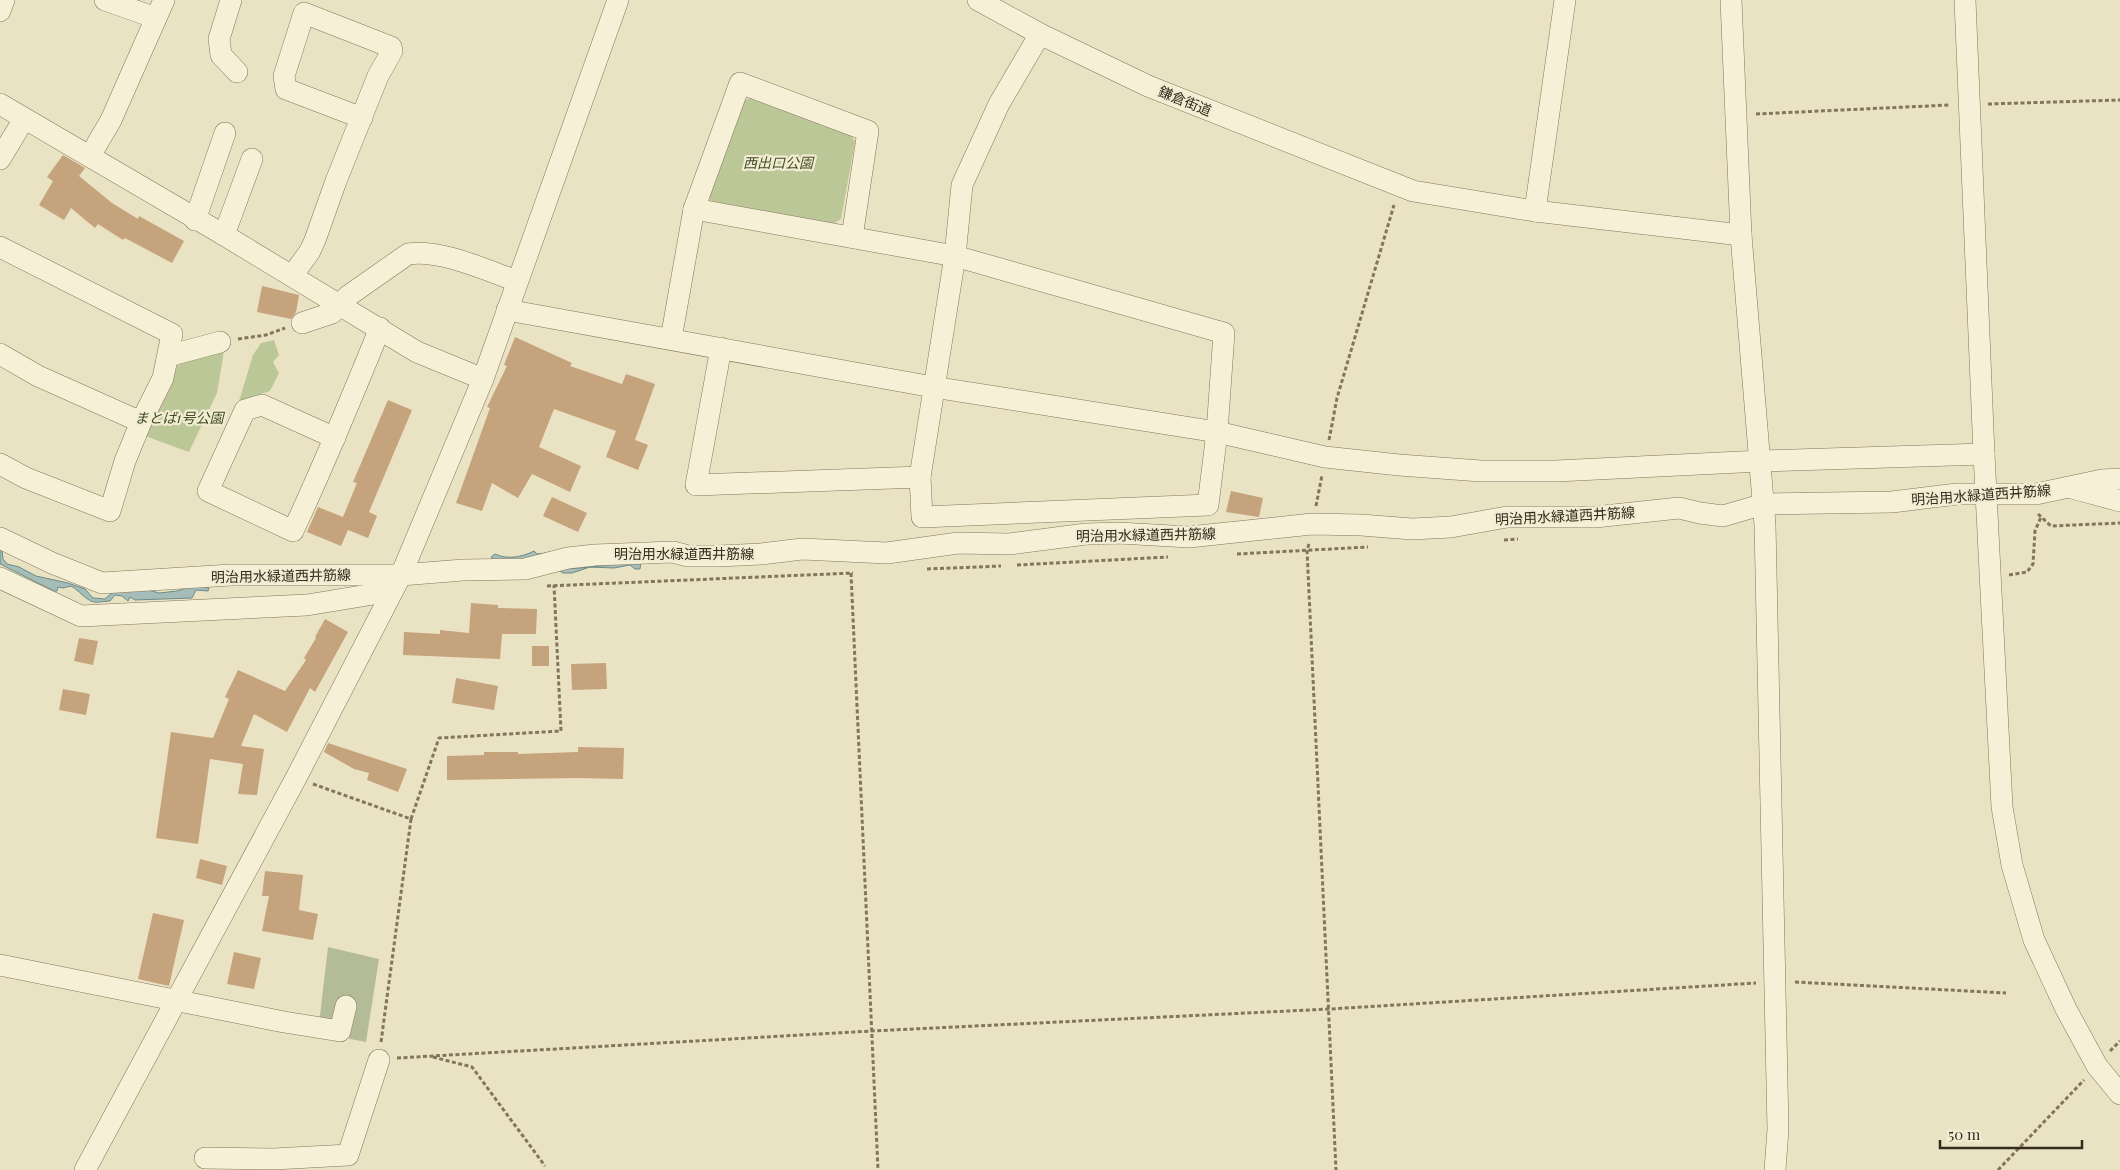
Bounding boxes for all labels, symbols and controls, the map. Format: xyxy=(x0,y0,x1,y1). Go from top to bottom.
street label: 鎌倉街道 xyxy=(1156,81,1215,120)
park label: 西出口公園 xyxy=(743,153,815,172)
park label: まとば1号公園 xyxy=(135,408,225,427)
street label: 明治用水緑道西井筋線 xyxy=(1910,480,2051,509)
street label: 明治用水緑道西井筋線 xyxy=(1495,502,1635,529)
street label: 明治用水緑道西井筋線 xyxy=(1076,524,1216,545)
street label: 明治用水緑道西井筋線 xyxy=(614,544,754,563)
street label: 明治用水緑道西井筋線 xyxy=(211,565,351,586)
scale bar xyxy=(1940,1118,2082,1150)
text: 50 m xyxy=(1948,1124,1981,1144)

